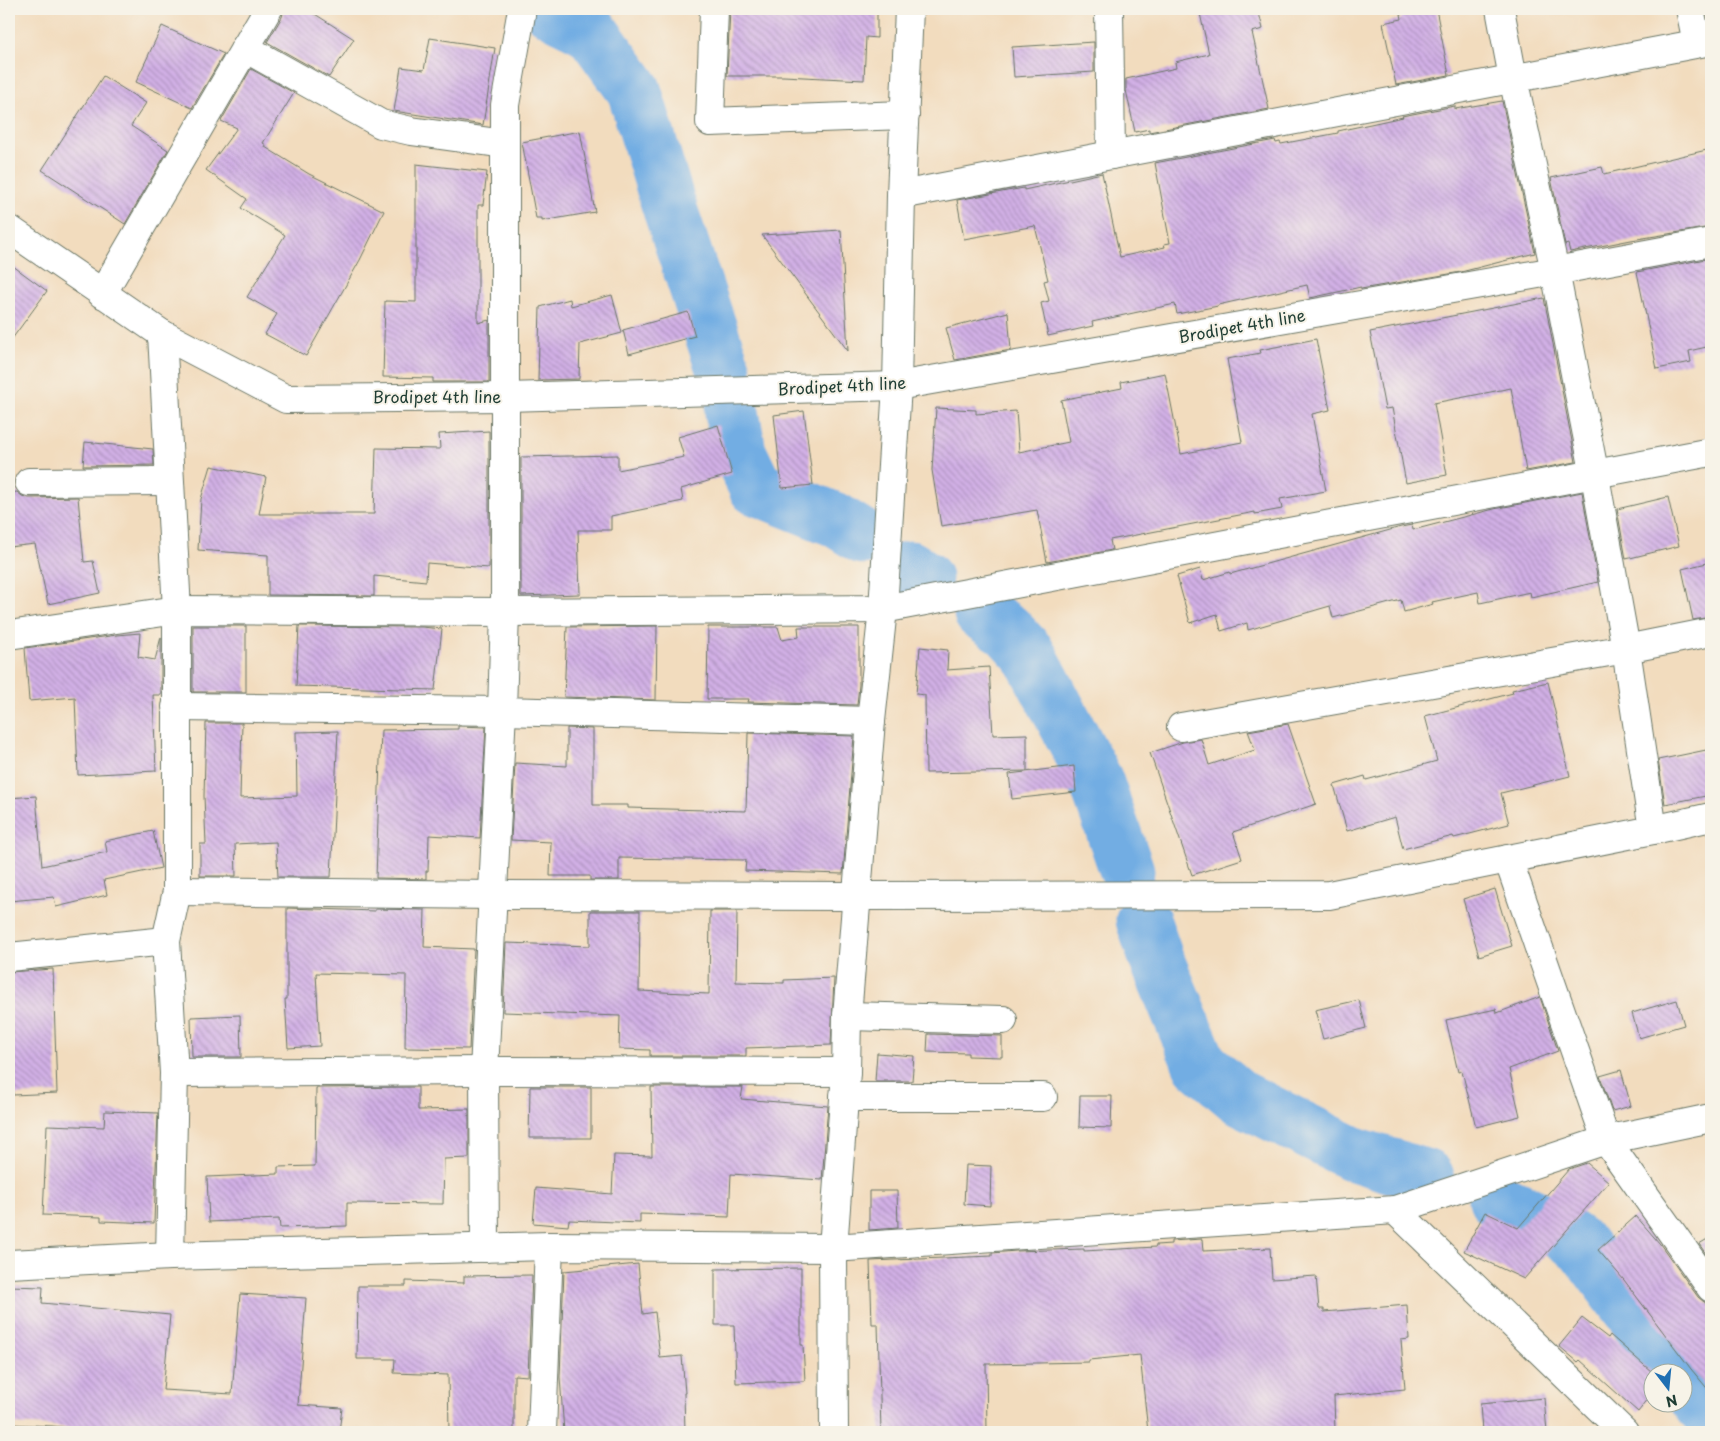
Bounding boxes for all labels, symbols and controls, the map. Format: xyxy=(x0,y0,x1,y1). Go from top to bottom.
street label: Brodipet 4th line xyxy=(1176,302,1307,348)
street label: Brodipet 4th line xyxy=(777,370,907,400)
street label: Brodipet 4th line xyxy=(373,384,501,408)
north arrow xyxy=(1642,1364,1692,1414)
text: N xyxy=(1663,1389,1680,1413)

